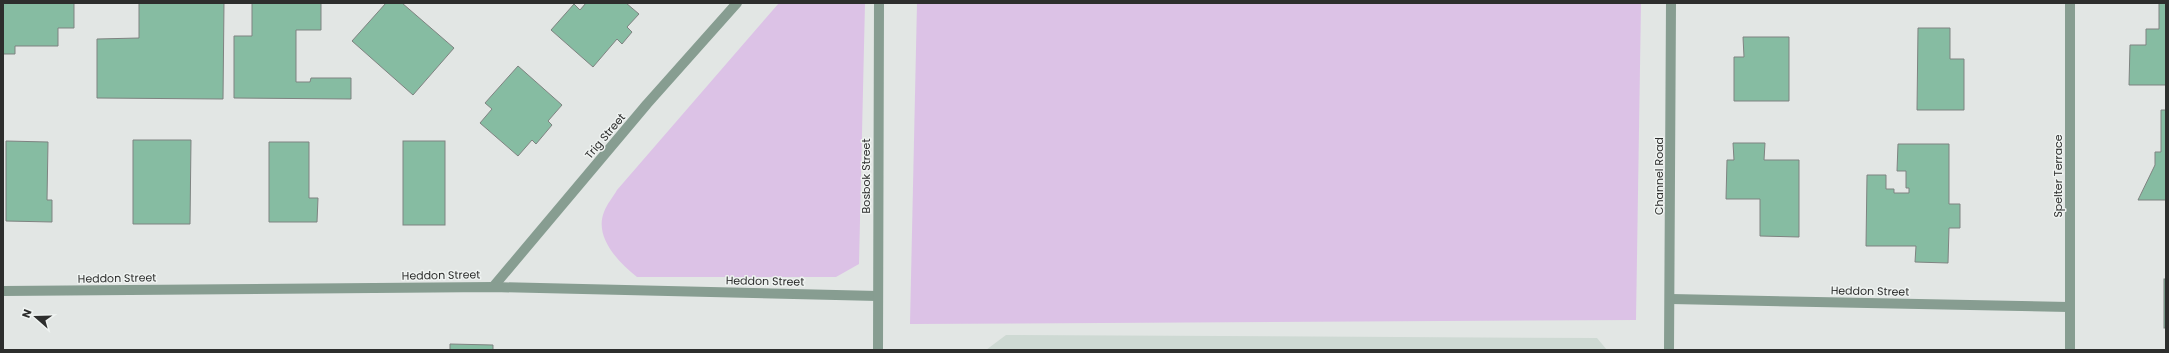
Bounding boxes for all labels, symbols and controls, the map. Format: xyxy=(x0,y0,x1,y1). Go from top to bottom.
street label: Trig Street xyxy=(581,110,629,162)
street label: Spelter Terrace xyxy=(2050,134,2066,218)
street label: Channel Road xyxy=(1651,137,1667,215)
street label: Bosbok Street xyxy=(858,139,874,213)
street label: Heddon Street xyxy=(402,266,480,284)
street label: Heddon Street xyxy=(78,269,156,287)
street label: Heddon Street xyxy=(726,272,804,290)
street label: Heddon Street xyxy=(1831,282,1909,300)
north arrow xyxy=(16,297,56,337)
text: N xyxy=(18,307,36,320)

